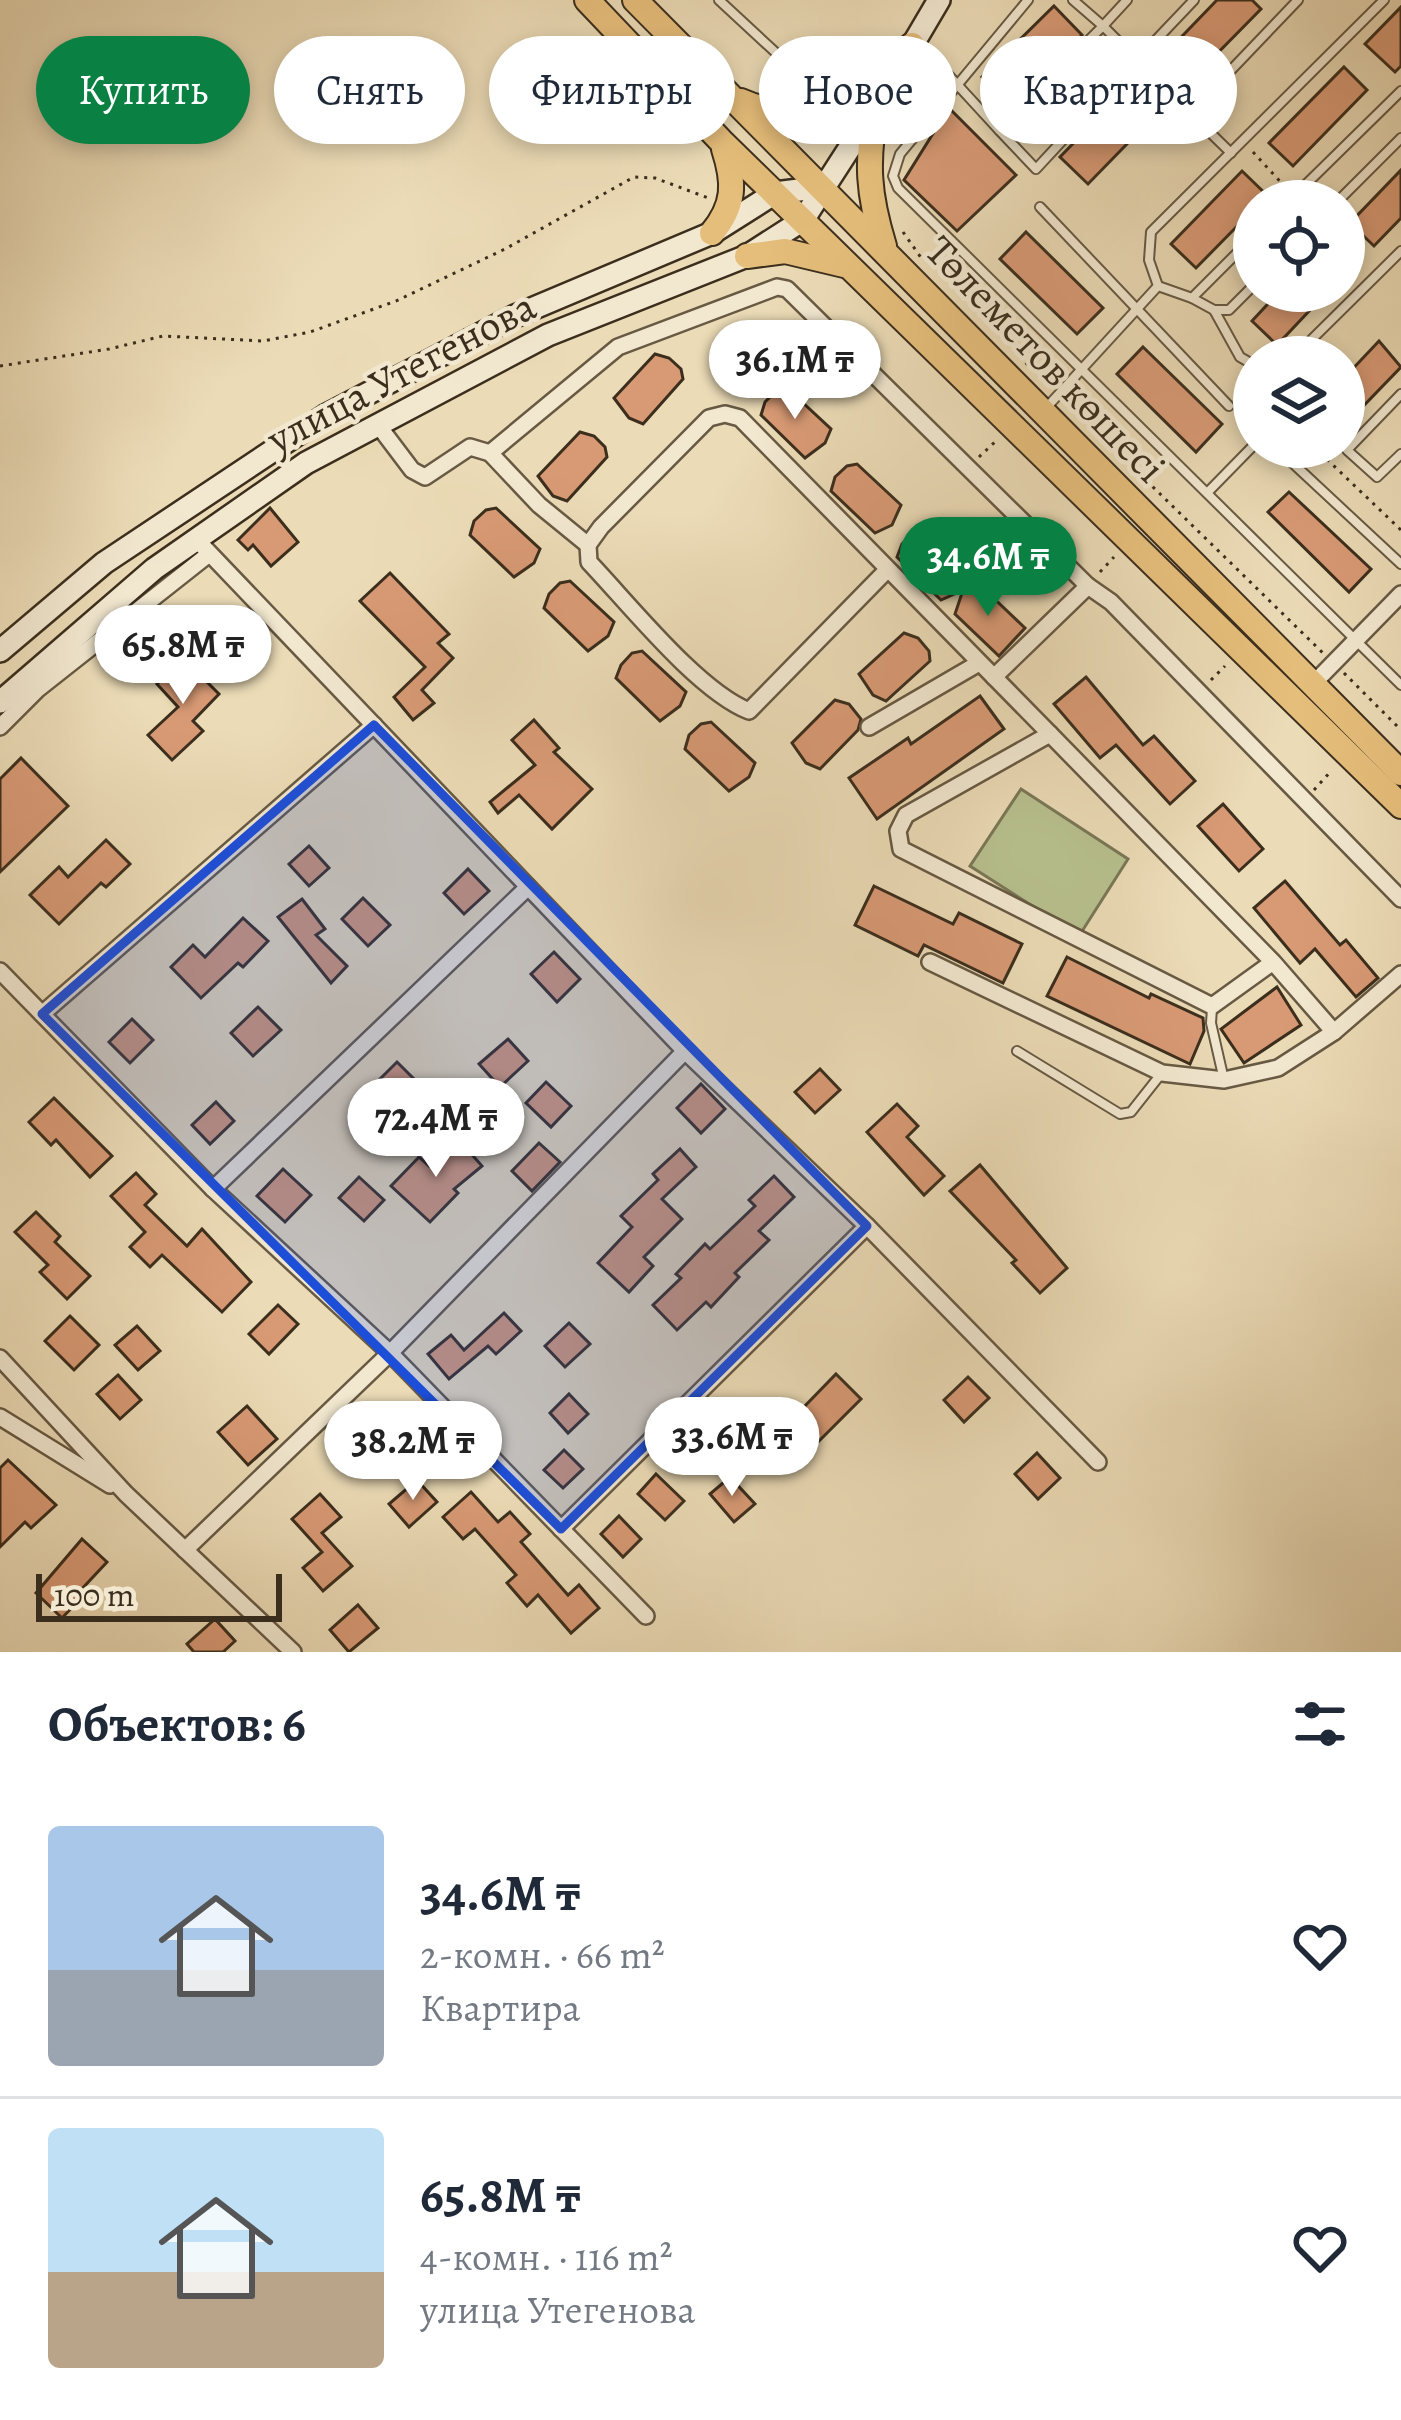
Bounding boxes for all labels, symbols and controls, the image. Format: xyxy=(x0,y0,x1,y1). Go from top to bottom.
chip: Купить xyxy=(36,36,250,144)
chip: Снять xyxy=(274,36,465,144)
chip: Фильтры xyxy=(489,36,735,144)
chip: Новое xyxy=(759,36,956,144)
chip: Квартира xyxy=(980,36,1237,144)
map controls xyxy=(1233,180,1365,468)
button: locate xyxy=(1233,180,1365,312)
street label: Төлеметов көшесі xyxy=(913,223,1179,495)
street label: улица Утегенова xyxy=(256,277,546,467)
pin: 36.1M ₸ xyxy=(684,320,906,422)
text: 36.1M ₸ xyxy=(736,332,854,385)
button: layers xyxy=(1233,336,1365,468)
pin: 34.6M ₸ xyxy=(877,517,1099,619)
text: 34.6M ₸ xyxy=(927,529,1049,582)
pin: 65.8M ₸ xyxy=(72,605,294,707)
text: 65.8M ₸ xyxy=(122,617,244,670)
pin: 72.4M ₸ xyxy=(325,1078,547,1180)
text: 72.4M ₸ xyxy=(374,1090,498,1143)
pin: 33.6M ₸ xyxy=(621,1397,843,1499)
pin: 38.2M ₸ xyxy=(302,1401,524,1503)
text: 33.6M ₸ xyxy=(671,1409,793,1462)
text: 38.2M ₸ xyxy=(351,1413,475,1466)
scale bar xyxy=(36,1568,282,1621)
text: 100 m xyxy=(54,1572,134,1617)
text: Объектов: 6 xyxy=(48,1689,306,1759)
icon: filters xyxy=(1287,1691,1353,1757)
text: 34.6M ₸ xyxy=(420,1858,580,1928)
icon: home xyxy=(144,1874,288,2018)
icon: heart xyxy=(1287,1913,1353,1979)
text: 2-комн. · 66 m² xyxy=(420,1928,665,1981)
text: Квартира xyxy=(420,1981,581,2034)
text: 65.8M ₸ xyxy=(420,2160,581,2230)
icon: home xyxy=(144,2176,288,2320)
icon: heart xyxy=(1287,2215,1353,2281)
text: 4-комн. · 116 m² xyxy=(420,2230,673,2283)
text: улица Утегенова xyxy=(420,2283,696,2336)

